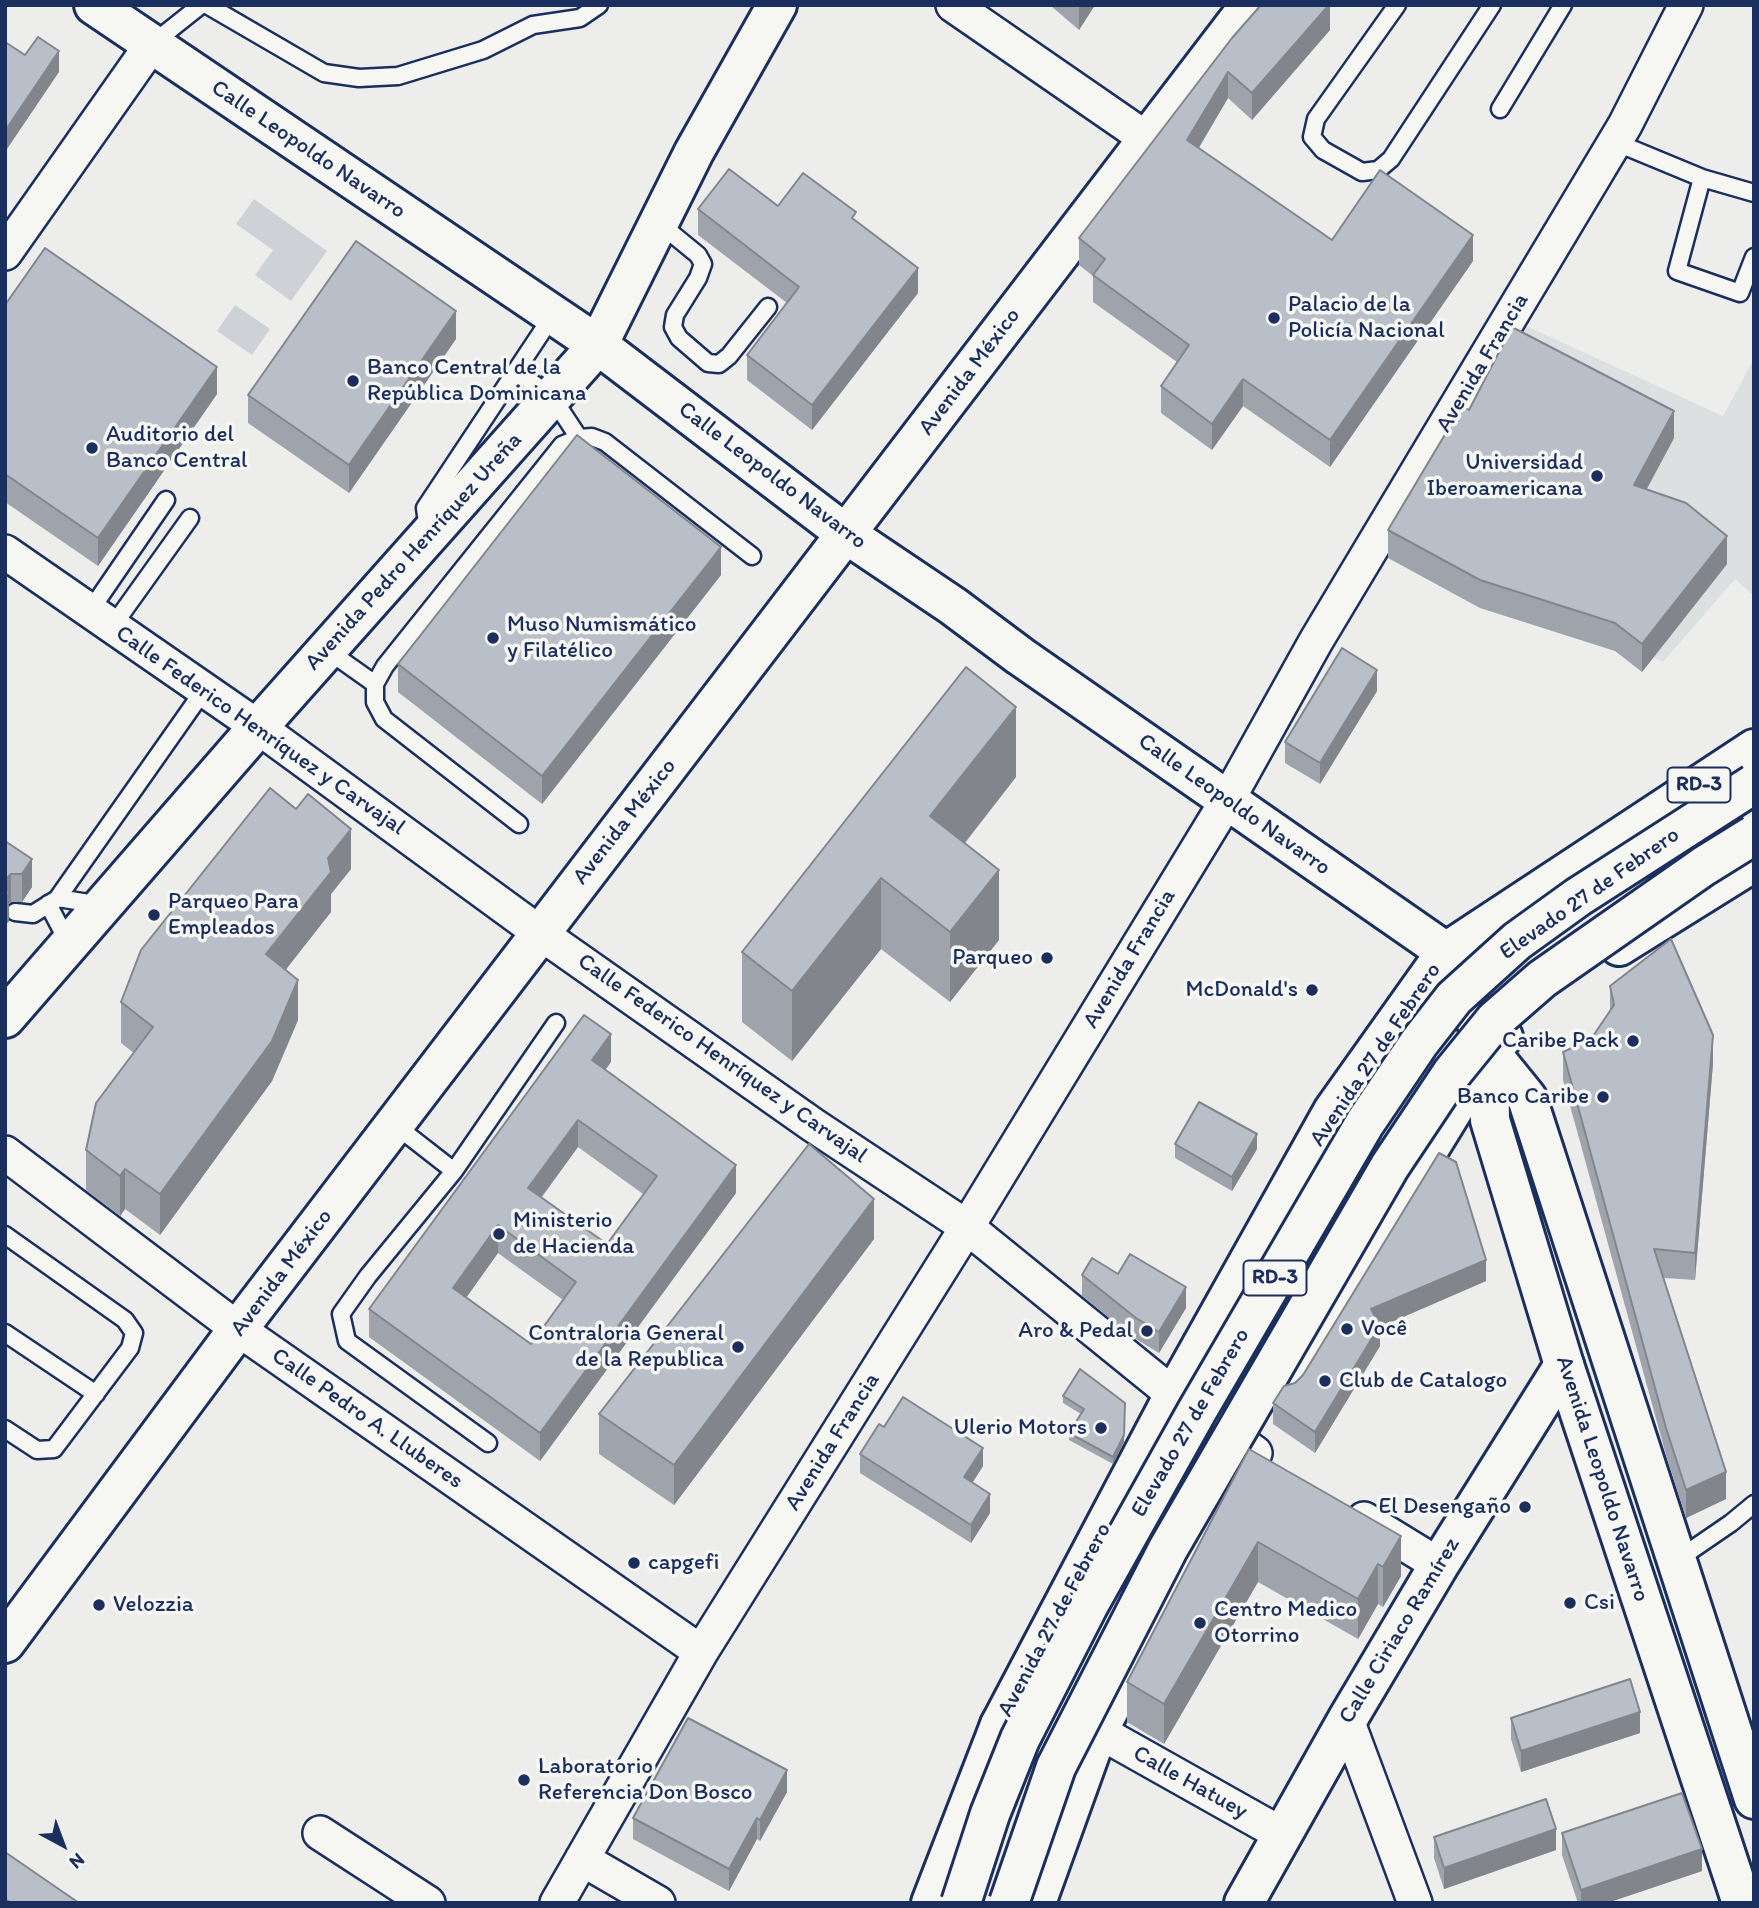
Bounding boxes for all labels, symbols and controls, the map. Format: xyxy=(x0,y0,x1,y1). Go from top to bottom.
street label: Calle Leopoldo Navarro xyxy=(205,75,411,225)
street label: Avenida Francia xyxy=(1431,288,1535,438)
place label: Palacio de la Policía Nacional xyxy=(1288,291,1445,345)
street label: Avenida México xyxy=(913,303,1027,441)
marker: Palacio de la Policía Nacional xyxy=(1266,310,1282,326)
place label: Banco Central de la República Dominicana xyxy=(367,354,586,408)
marker: Banco Central de la República Dominicana xyxy=(345,373,361,389)
street label: Calle Leopoldo Navarro xyxy=(672,396,872,556)
place label: Auditorio del Banco Central xyxy=(106,421,247,475)
street label: Avenida Pedro Henríquez Ureña xyxy=(300,427,528,677)
marker: Auditorio del Banco Central xyxy=(84,440,100,456)
place label: Universidad Iberoamericana xyxy=(1426,449,1583,503)
marker: Universidad Iberoamericana xyxy=(1589,468,1605,484)
place label: Muso Numismático y Filatélico xyxy=(507,611,697,665)
street label: Calle Federico Henríquez y Carvajal xyxy=(110,620,410,842)
marker: Muso Numismático y Filatélico xyxy=(485,630,501,646)
street label: Calle Leopoldo Navarro xyxy=(1132,728,1336,882)
street label: Avenida México xyxy=(567,754,683,890)
road number: RD-3 xyxy=(1668,768,1730,802)
street label: Elevado 27 de Febrero xyxy=(1495,822,1685,966)
street label: Avenida Francia xyxy=(1078,884,1182,1034)
place label: Parqueo Para Empleados xyxy=(168,888,299,942)
marker: Parqueo Para Empleados xyxy=(146,907,162,923)
place label: Parqueo xyxy=(952,944,1033,972)
street label: Calle Federico Henríquez y Carvajal xyxy=(572,948,872,1170)
marker: Parqueo xyxy=(1039,950,1055,966)
street label: Avenida 27 de Febrero xyxy=(1304,958,1448,1152)
place label: McDonald's xyxy=(1185,976,1298,1004)
marker: McDonald's xyxy=(1304,982,1320,998)
place label: Caribe Pack xyxy=(1502,1027,1619,1055)
marker: Caribe Pack xyxy=(1625,1033,1641,1049)
place label: Banco Caribe xyxy=(1457,1083,1589,1111)
marker: Banco Caribe xyxy=(1595,1089,1611,1105)
street label: Avenida México xyxy=(225,1204,339,1342)
place label: Ministerio de Hacienda xyxy=(513,1207,634,1261)
marker: Ministerio de Hacienda xyxy=(491,1226,507,1242)
road number: RD-3 xyxy=(1244,1260,1306,1296)
place label: Você xyxy=(1361,1315,1407,1343)
place label: Aro & Pedal xyxy=(1018,1317,1133,1345)
place label: Contraloria General de la Republica xyxy=(528,1320,724,1374)
marker: Você xyxy=(1339,1321,1355,1337)
marker: Aro & Pedal xyxy=(1139,1323,1155,1339)
street label: Elevado 27 de Febrero xyxy=(1126,1324,1256,1522)
marker: Contraloria General de la Republica xyxy=(730,1339,746,1355)
street label: Calle Pedro A. Lluberes xyxy=(266,1343,468,1495)
street label: Avenida Leopoldo Navarro xyxy=(1549,1353,1655,1605)
place label: Club de Catalogo xyxy=(1339,1367,1507,1395)
street label: Avenida Francia xyxy=(780,1368,886,1516)
marker: Club de Catalogo xyxy=(1317,1373,1333,1389)
place label: Ulerio Motors xyxy=(954,1414,1087,1442)
marker: Ulerio Motors xyxy=(1093,1420,1109,1436)
place label: El Desengaño xyxy=(1378,1493,1511,1521)
marker: El Desengaño xyxy=(1517,1499,1533,1515)
street label: Avenida 27 de Febrero xyxy=(992,1518,1118,1722)
street label: Calle Ciriaco Ramírez xyxy=(1333,1533,1467,1729)
place label: capgefi xyxy=(648,1549,719,1577)
marker: capgefi xyxy=(626,1555,642,1571)
place label: Csi xyxy=(1584,1589,1615,1617)
place label: Velozzia xyxy=(113,1591,194,1619)
marker: Csi xyxy=(1562,1595,1578,1611)
place label: Centro Medico Otorrino xyxy=(1214,1596,1357,1650)
marker: Velozzia xyxy=(91,1597,107,1613)
marker: Centro Medico Otorrino xyxy=(1192,1615,1208,1631)
street label: Calle Hatuey xyxy=(1128,1740,1252,1826)
place label: Laboratorio Referencia Don Bosco xyxy=(538,1753,753,1807)
marker: Laboratorio Referencia Don Bosco xyxy=(516,1772,532,1788)
north arrow xyxy=(28,1810,98,1880)
text: N xyxy=(65,1848,89,1874)

